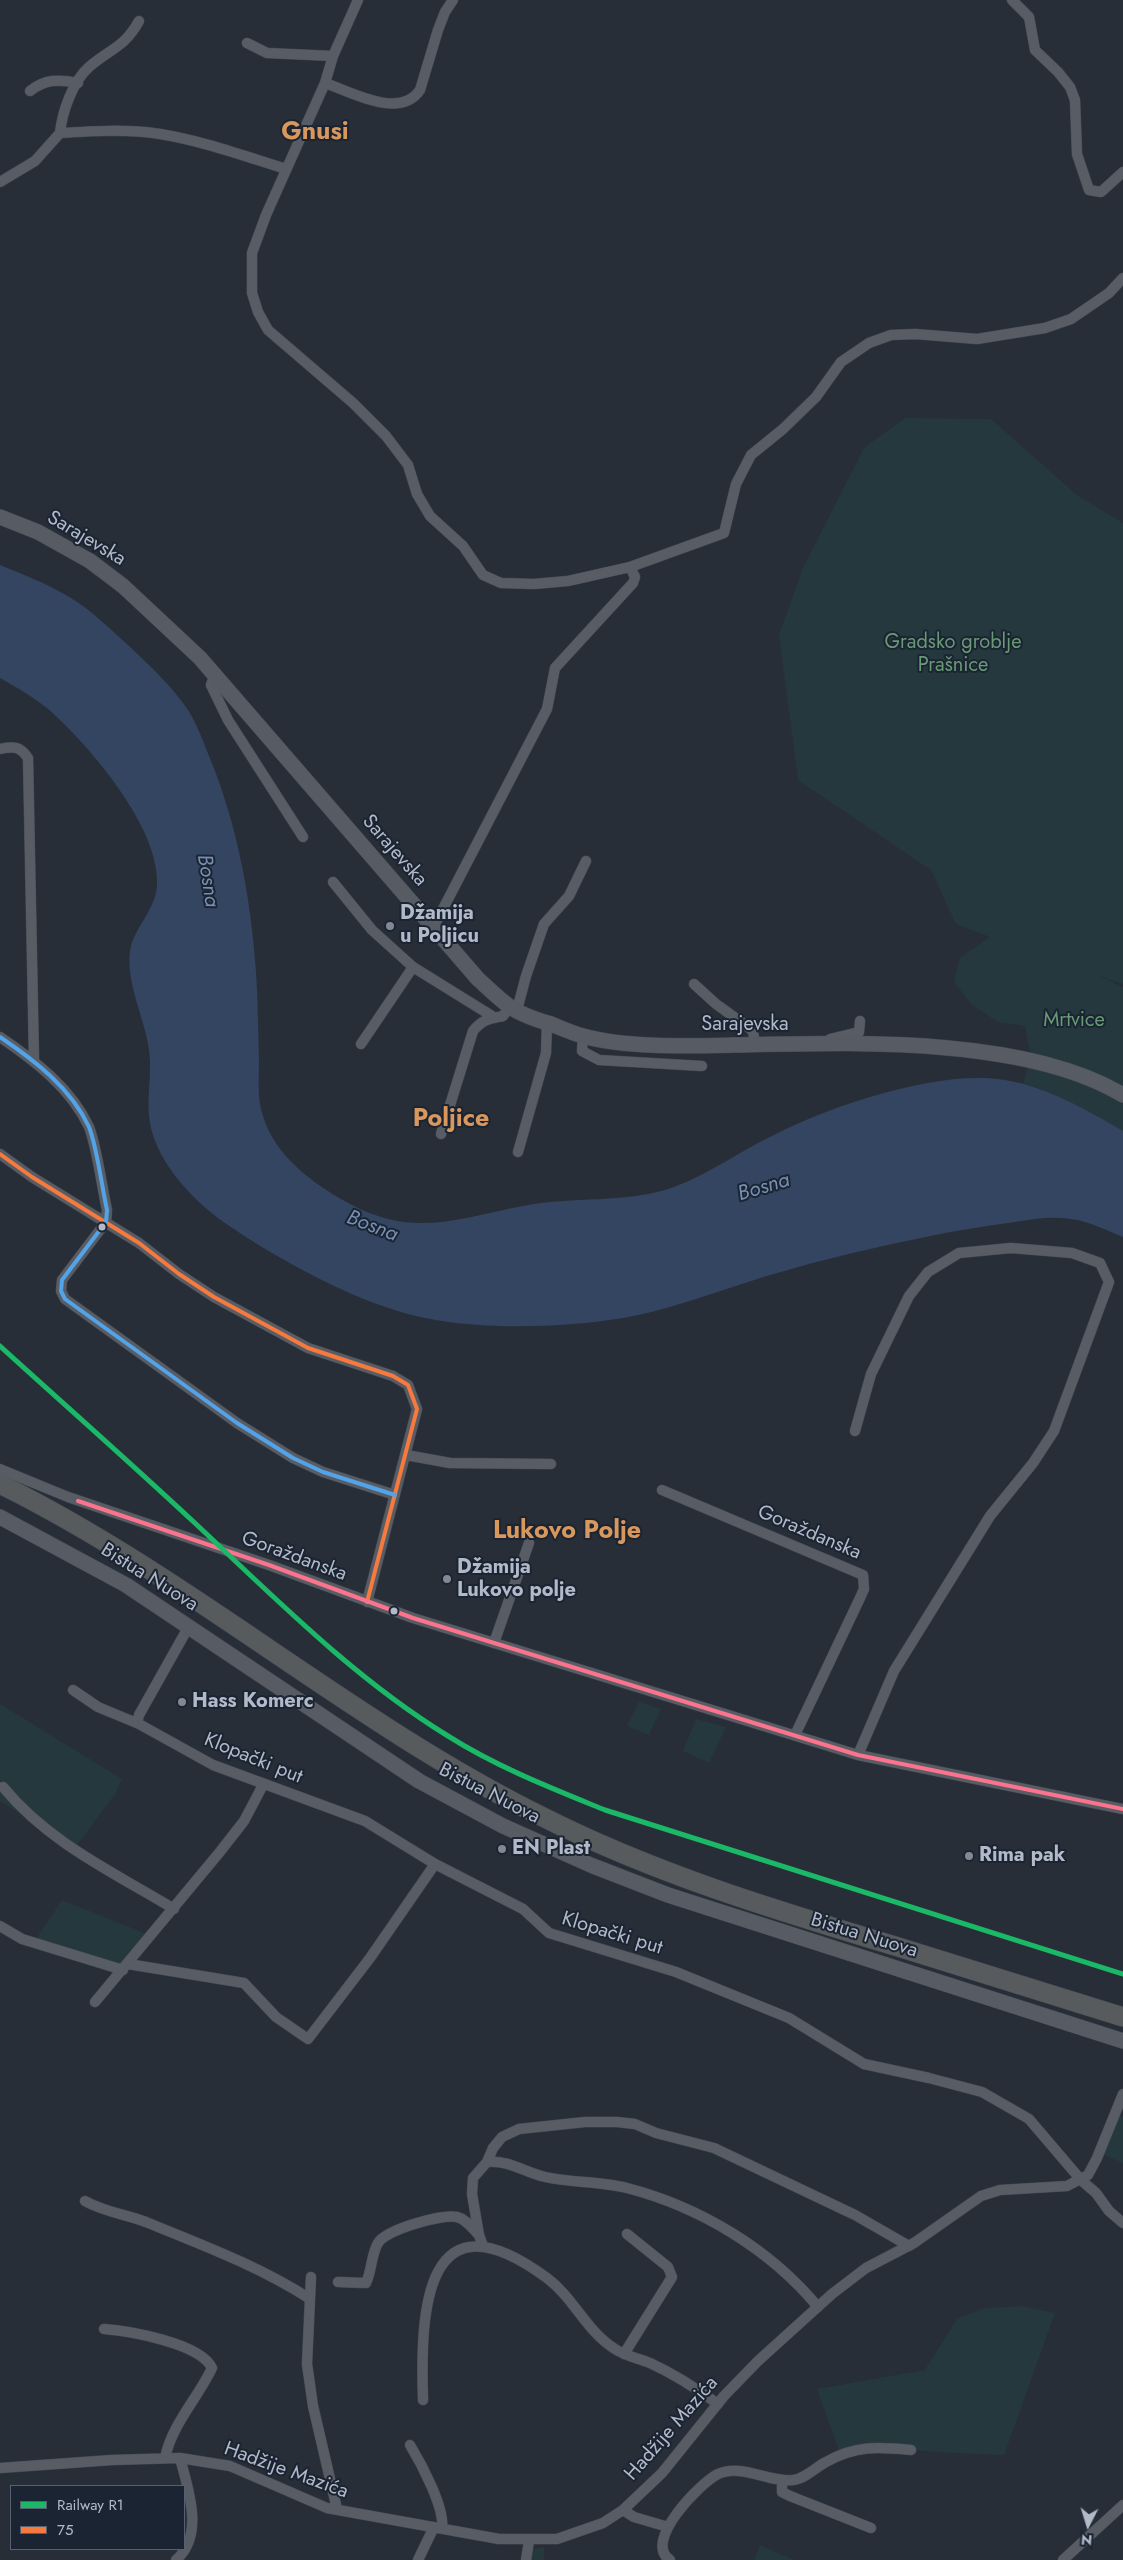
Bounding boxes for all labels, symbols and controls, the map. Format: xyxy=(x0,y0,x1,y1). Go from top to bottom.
district label: Gnusi xyxy=(281,118,349,148)
street label: Sarajevska xyxy=(42,506,130,572)
park label: Gradsko groblje Prašnice xyxy=(884,631,1022,678)
street label: Sarajevska xyxy=(356,810,432,892)
water label: Bosna xyxy=(190,853,224,909)
place label: Džamija u Poljicu xyxy=(400,902,479,949)
marker: Džamija u Poljicu xyxy=(384,920,396,932)
park label: Mrtvice xyxy=(1043,1009,1105,1033)
street label: Sarajevska xyxy=(701,1013,789,1037)
district label: Poljice xyxy=(413,1105,489,1135)
water label: Bosna xyxy=(735,1168,793,1208)
water label: Bosna xyxy=(343,1206,401,1248)
unlabelled marker xyxy=(97,1222,107,1232)
street label: Goraždanska xyxy=(754,1500,864,1566)
district label: Lukovo Polje xyxy=(493,1517,641,1547)
street label: Goraždanska xyxy=(238,1527,350,1587)
street label: Bistua Nuova xyxy=(96,1539,202,1617)
place label: Džamija Lukovo polje xyxy=(457,1556,576,1603)
marker: Džamija Lukovo polje xyxy=(441,1573,453,1585)
unlabelled marker xyxy=(389,1606,399,1616)
place label: Hass Komerc xyxy=(192,1690,314,1714)
marker: Hass Komerc xyxy=(176,1696,188,1708)
street label: Klopački put xyxy=(200,1728,306,1790)
street label: Bistua Nuova xyxy=(434,1758,544,1830)
place label: EN Plast xyxy=(512,1837,590,1861)
marker: EN Plast xyxy=(496,1843,508,1855)
place label: Rima pak xyxy=(979,1844,1065,1868)
marker: Rima pak xyxy=(963,1850,975,1862)
street label: Klopački put xyxy=(559,1907,665,1961)
street label: Bistua Nuova xyxy=(808,1908,920,1964)
street label: Hadžije Mazića xyxy=(620,2372,724,2486)
street label: Hadžije Mazića xyxy=(221,2437,351,2505)
legend xyxy=(10,2485,185,2550)
text: Railway R1 xyxy=(57,2494,124,2516)
north arrow xyxy=(1063,2500,1113,2550)
text: 75 xyxy=(57,2519,73,2541)
text: N xyxy=(1080,2529,1093,2550)

